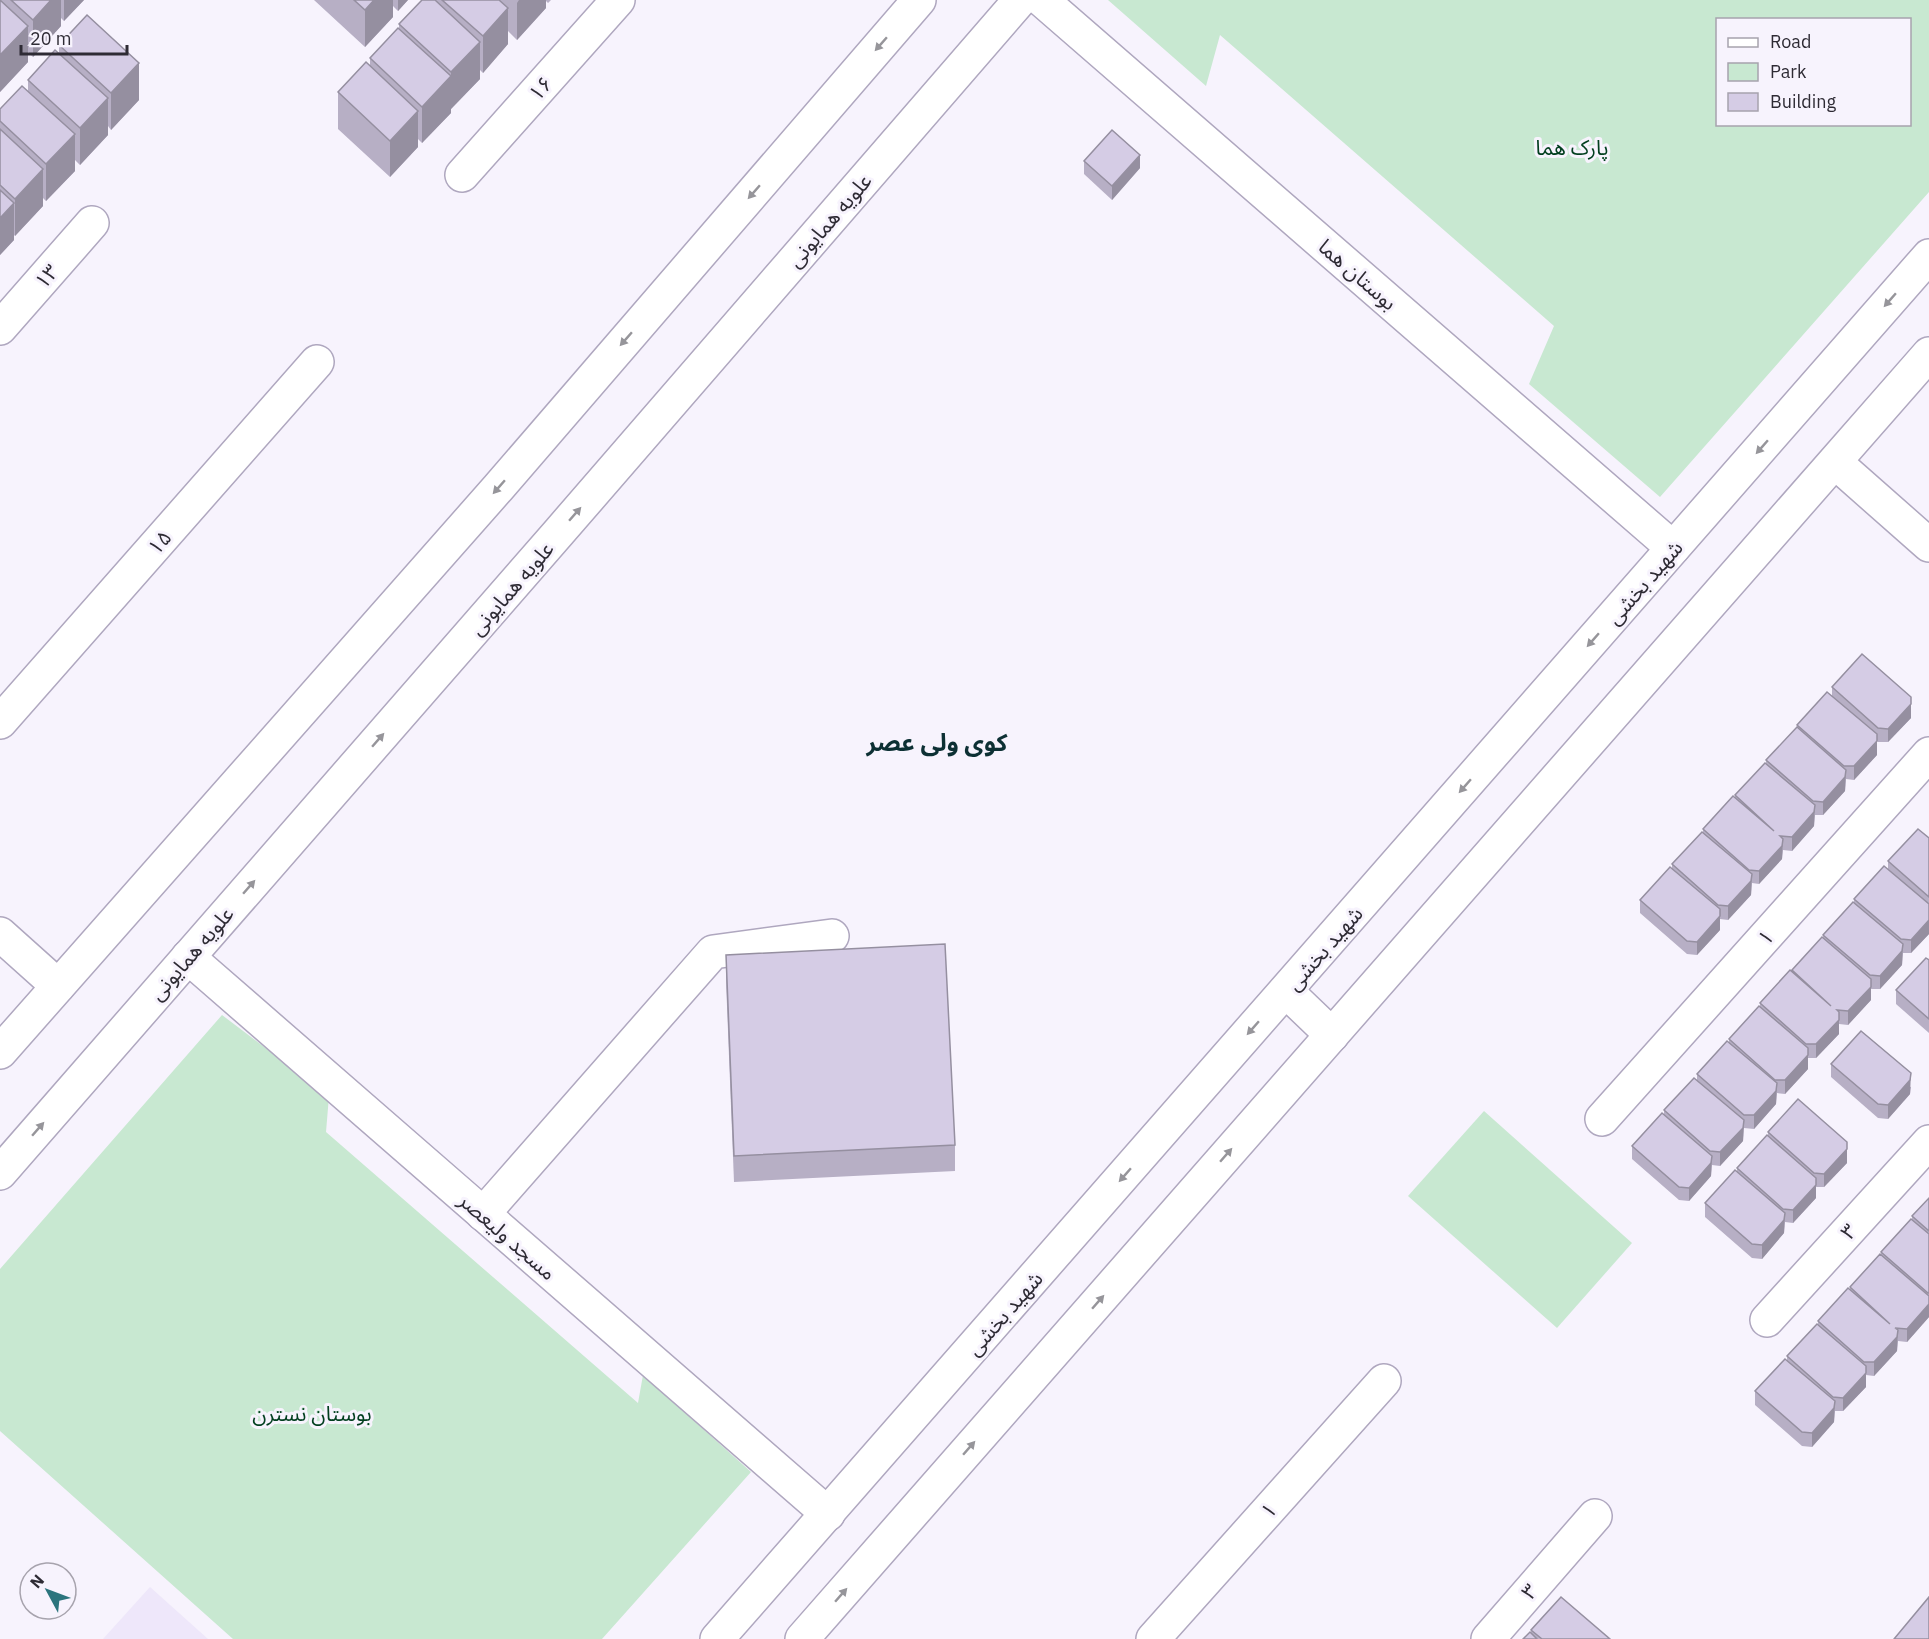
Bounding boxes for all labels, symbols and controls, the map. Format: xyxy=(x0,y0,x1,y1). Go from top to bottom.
scale bar xyxy=(21,18,128,56)
legend xyxy=(1716,18,1911,126)
text: 20 m xyxy=(30,27,72,50)
text: Road xyxy=(1770,30,1811,53)
one-way arrow xyxy=(875,36,888,51)
text: Park xyxy=(1770,60,1807,83)
street label: ۱۶ xyxy=(522,70,558,106)
text: Building xyxy=(1770,90,1837,113)
park label: پارک هما xyxy=(1536,133,1608,161)
street label: علویه همایونی xyxy=(780,167,878,273)
one-way arrow xyxy=(748,184,761,199)
street label: بوستان هما xyxy=(1313,232,1403,316)
street label: ۱۳ xyxy=(28,258,64,294)
one-way arrow xyxy=(1884,292,1897,308)
one-way arrow xyxy=(620,331,633,346)
one-way arrow xyxy=(1755,439,1769,454)
one-way arrow xyxy=(493,479,506,494)
one-way arrow xyxy=(568,507,581,522)
street label: ۱۵ xyxy=(141,524,177,560)
street label: شهید بخشی xyxy=(1600,534,1688,630)
street label: علویه همایونی xyxy=(462,535,560,641)
one-way arrow xyxy=(1587,632,1600,647)
district label: کوی ولی عصر xyxy=(865,726,1009,758)
one-way arrow xyxy=(371,732,384,748)
one-way arrow xyxy=(1458,779,1472,794)
one-way arrow xyxy=(242,880,255,895)
street label: علویه همایونی xyxy=(142,900,240,1006)
street label: شهید بخشی xyxy=(1280,900,1368,996)
street label: ۱ xyxy=(1751,923,1779,951)
one-way arrow xyxy=(1247,1020,1260,1035)
one-way arrow xyxy=(31,1122,44,1137)
one-way arrow xyxy=(1220,1147,1233,1163)
one-way arrow xyxy=(1119,1167,1132,1182)
street label: مسجد ولیعصر xyxy=(453,1185,563,1286)
street label: ۳ xyxy=(1834,1217,1862,1245)
street label: شهید بخشی xyxy=(960,1265,1048,1361)
one-way arrow xyxy=(1091,1295,1104,1310)
park label: بوستان نسترن xyxy=(252,1399,372,1427)
one-way arrow xyxy=(962,1441,976,1456)
street label: ۱ xyxy=(1254,1496,1282,1524)
north arrow xyxy=(18,1561,78,1621)
text: N xyxy=(25,1570,48,1592)
street label: ۳ xyxy=(1514,1577,1544,1605)
one-way arrow xyxy=(834,1588,847,1603)

